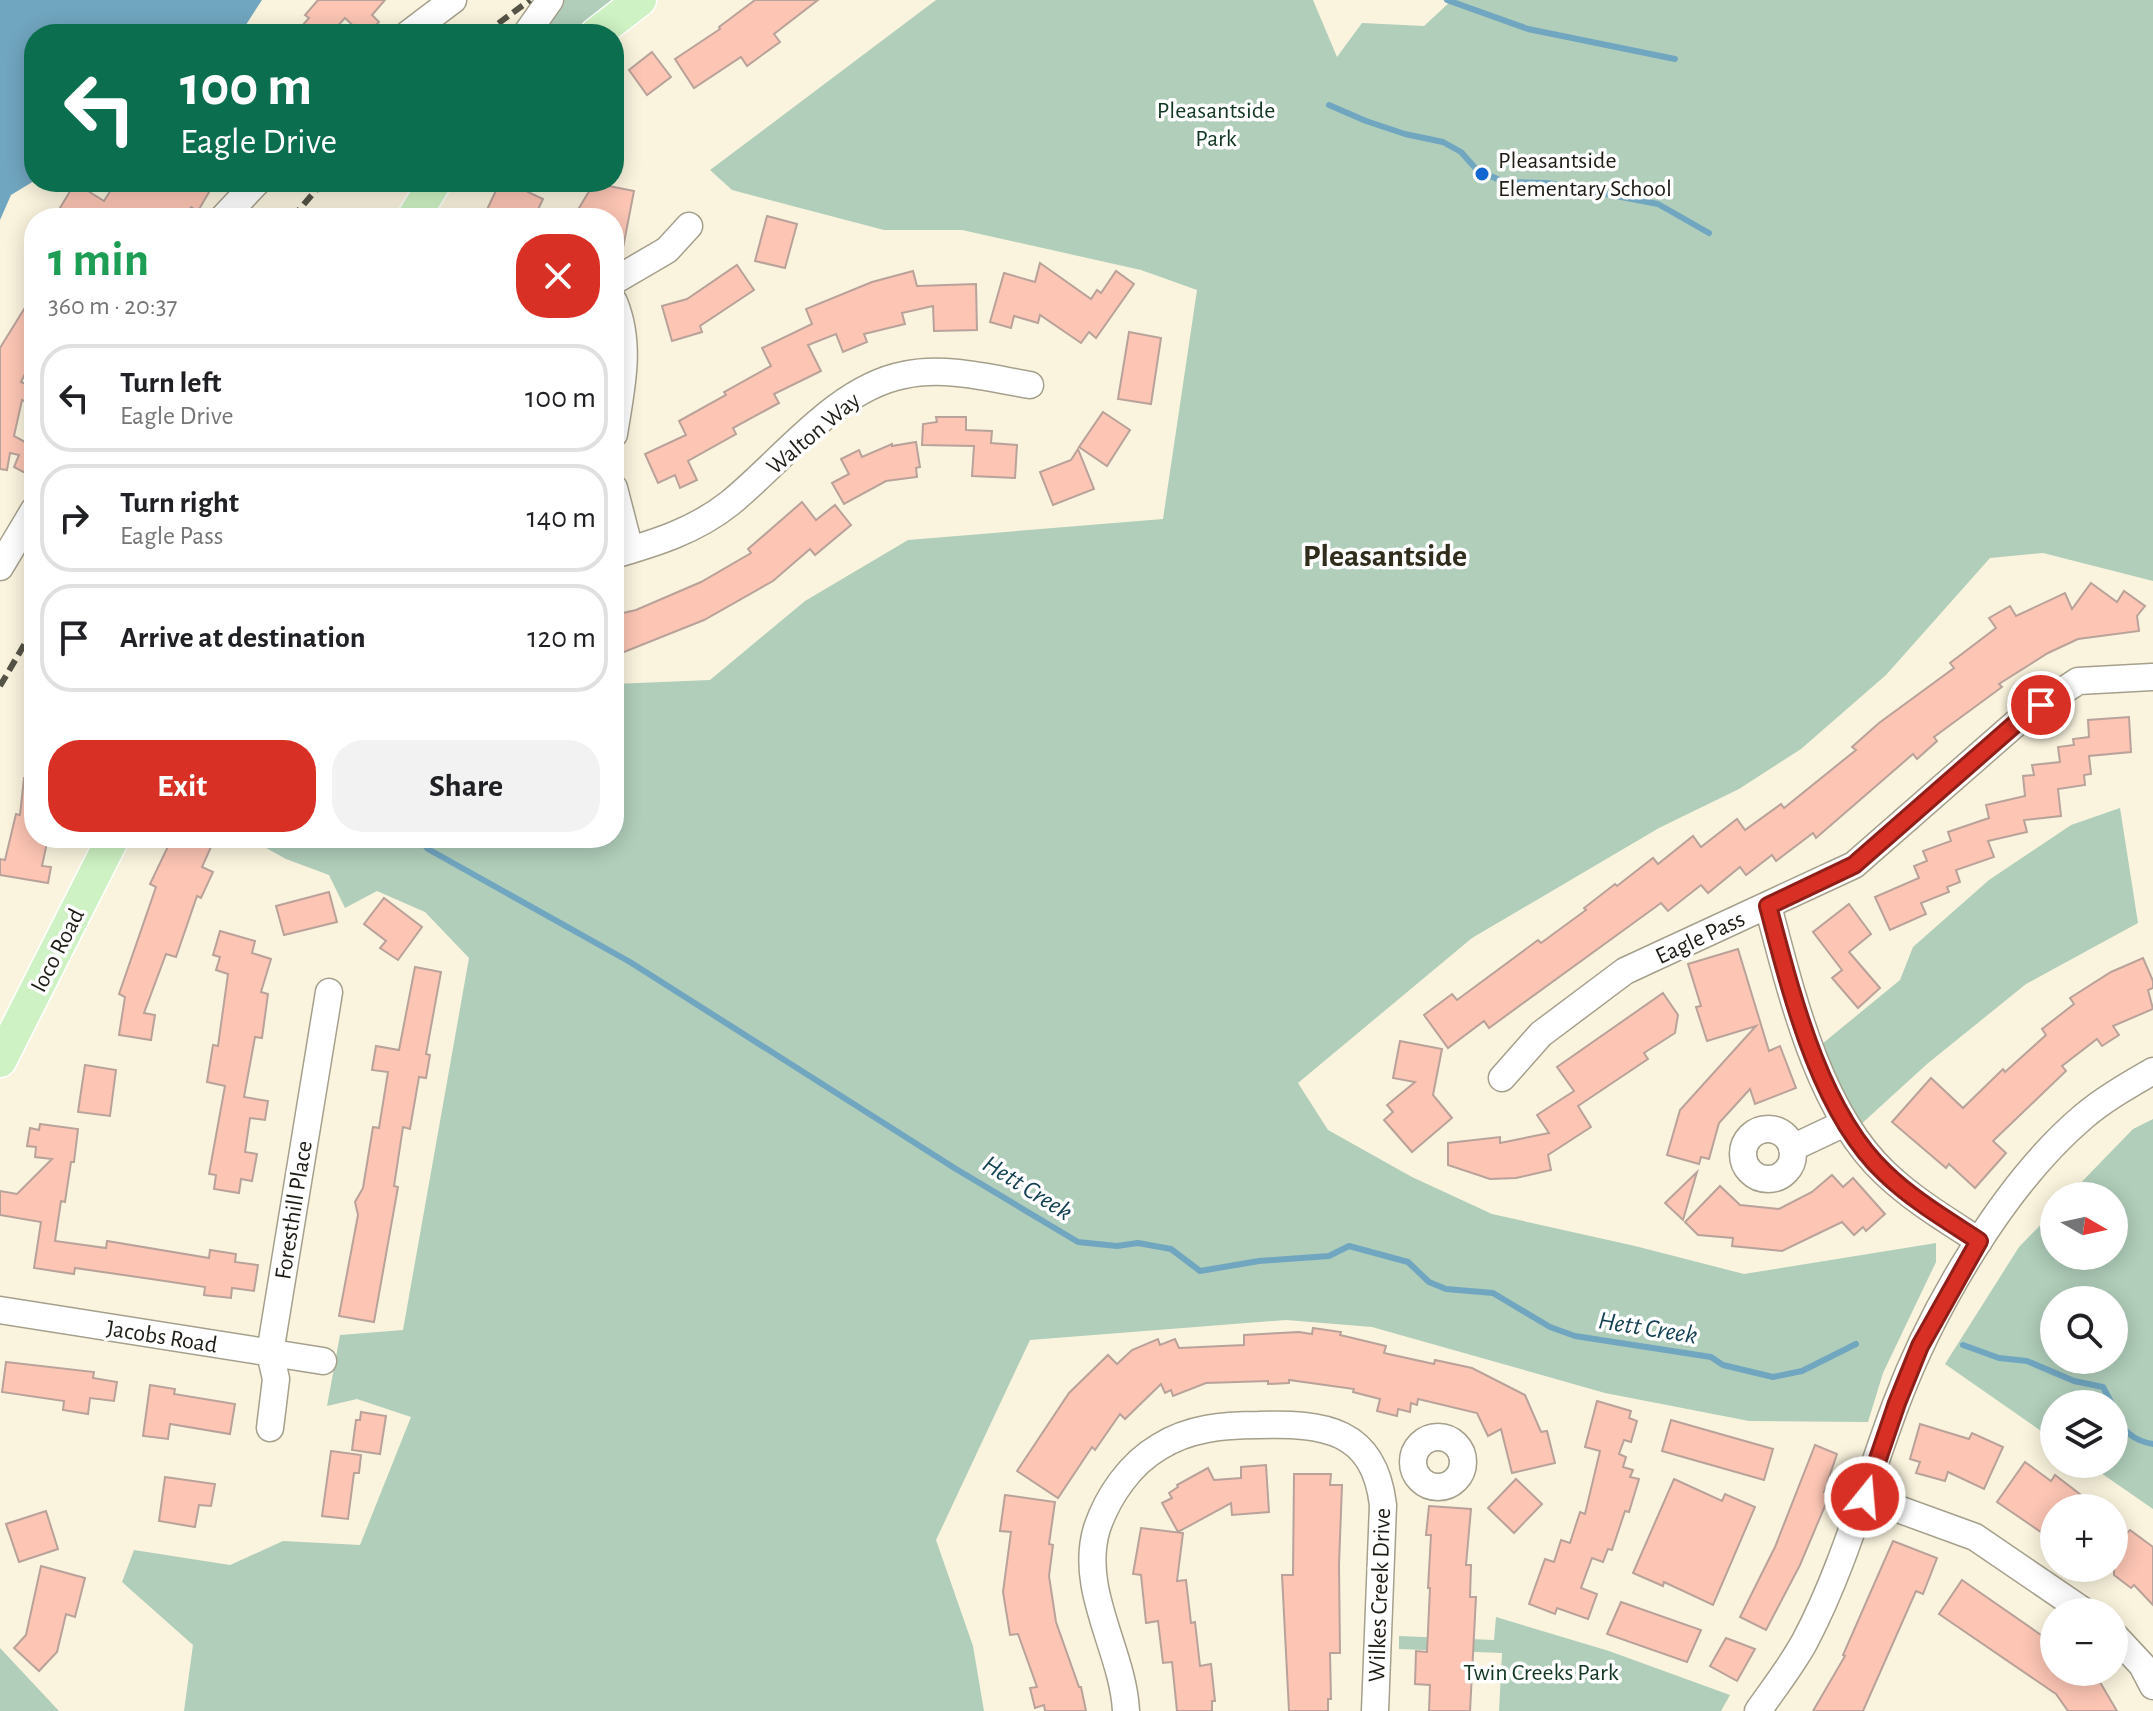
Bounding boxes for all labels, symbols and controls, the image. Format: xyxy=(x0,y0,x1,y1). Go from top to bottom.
icon: left xyxy=(48,56,152,160)
text: 100 m xyxy=(180,59,312,115)
park label: Pleasantside Park xyxy=(1157,99,1275,151)
text: Eagle Drive xyxy=(180,124,337,160)
place label: Pleasantside Elementary School xyxy=(1498,149,1672,201)
marker: Pleasantside Elementary School xyxy=(1473,165,1491,183)
button: close xyxy=(516,234,600,318)
text: 1 min xyxy=(48,237,149,285)
text: 360 m · 20:37 xyxy=(48,293,177,319)
text: Turn left xyxy=(120,368,221,398)
icon: left xyxy=(52,376,96,420)
text: 100 m xyxy=(525,383,596,413)
street label: Walton Way xyxy=(762,388,865,479)
text: Eagle Drive xyxy=(120,403,233,429)
text: Turn right xyxy=(120,488,239,518)
icon: right xyxy=(52,496,96,540)
text: 140 m xyxy=(526,503,596,533)
text: Eagle Pass xyxy=(120,523,223,549)
district label: Pleasantside xyxy=(1303,540,1467,572)
icon: arrive xyxy=(52,616,96,660)
text: Arrive at destination xyxy=(120,623,366,653)
text: 120 m xyxy=(527,623,596,653)
pin xyxy=(2007,671,2075,739)
icon: arrive xyxy=(2019,683,2063,727)
button: Exit xyxy=(48,740,316,832)
button: Share xyxy=(332,740,600,832)
street label: Ioco Road xyxy=(27,905,89,996)
street label: Eagle Pass xyxy=(1652,907,1749,969)
street label: Foresthill Place xyxy=(271,1139,317,1281)
water label: Hett Creek xyxy=(978,1150,1077,1225)
north arrow xyxy=(2040,1182,2128,1270)
map controls xyxy=(2040,1182,2128,1686)
button: search xyxy=(2040,1286,2128,1374)
water label: Hett Creek xyxy=(1596,1307,1699,1349)
street label: Jacobs Road xyxy=(105,1316,219,1358)
button: layers xyxy=(2040,1390,2128,1478)
position arrow xyxy=(1823,1455,1907,1539)
button: + xyxy=(2040,1494,2128,1582)
street label: Wilkes Creek Drive xyxy=(1365,1508,1395,1683)
button: − xyxy=(2040,1598,2128,1686)
park label: Twin Creeks Park xyxy=(1463,1661,1619,1685)

